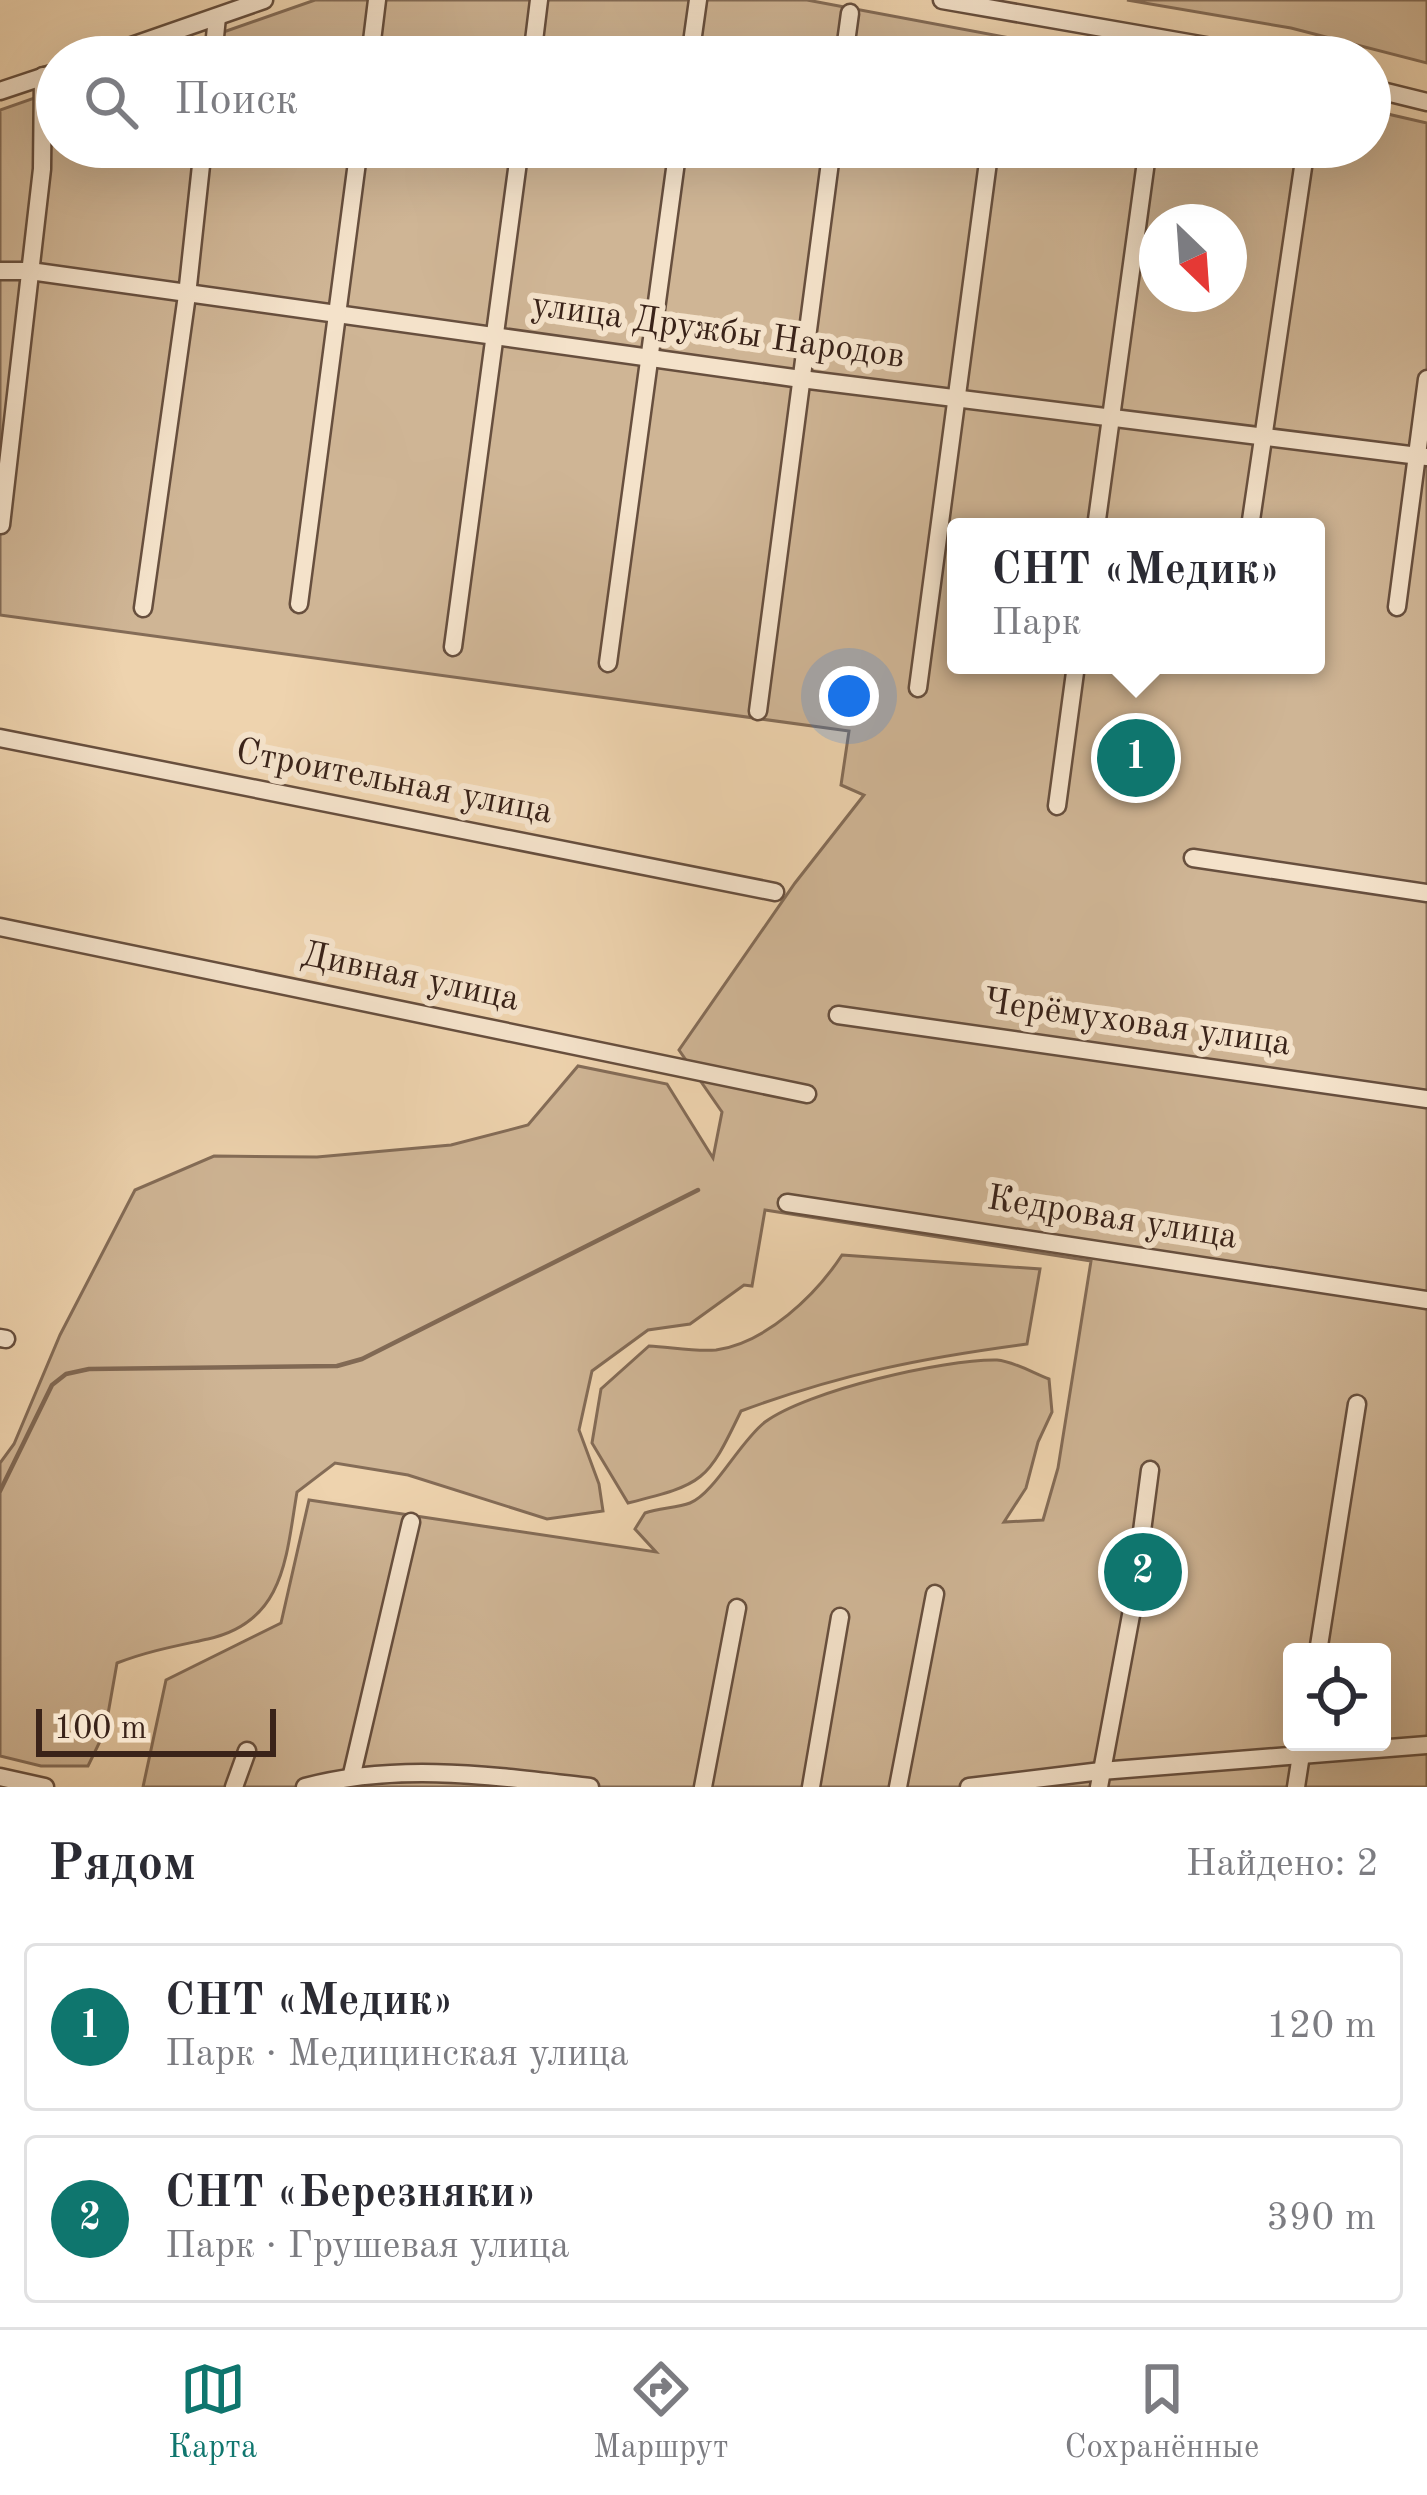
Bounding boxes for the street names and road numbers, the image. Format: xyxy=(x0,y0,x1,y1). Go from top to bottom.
street label: улица Дружбы Народов xyxy=(529,288,907,376)
street label: Строительная улица xyxy=(233,735,556,831)
street label: Дивная улица xyxy=(298,937,522,1019)
street label: Черёмуховая улица xyxy=(981,985,1293,1063)
street label: Кедровая улица xyxy=(984,1181,1240,1257)

